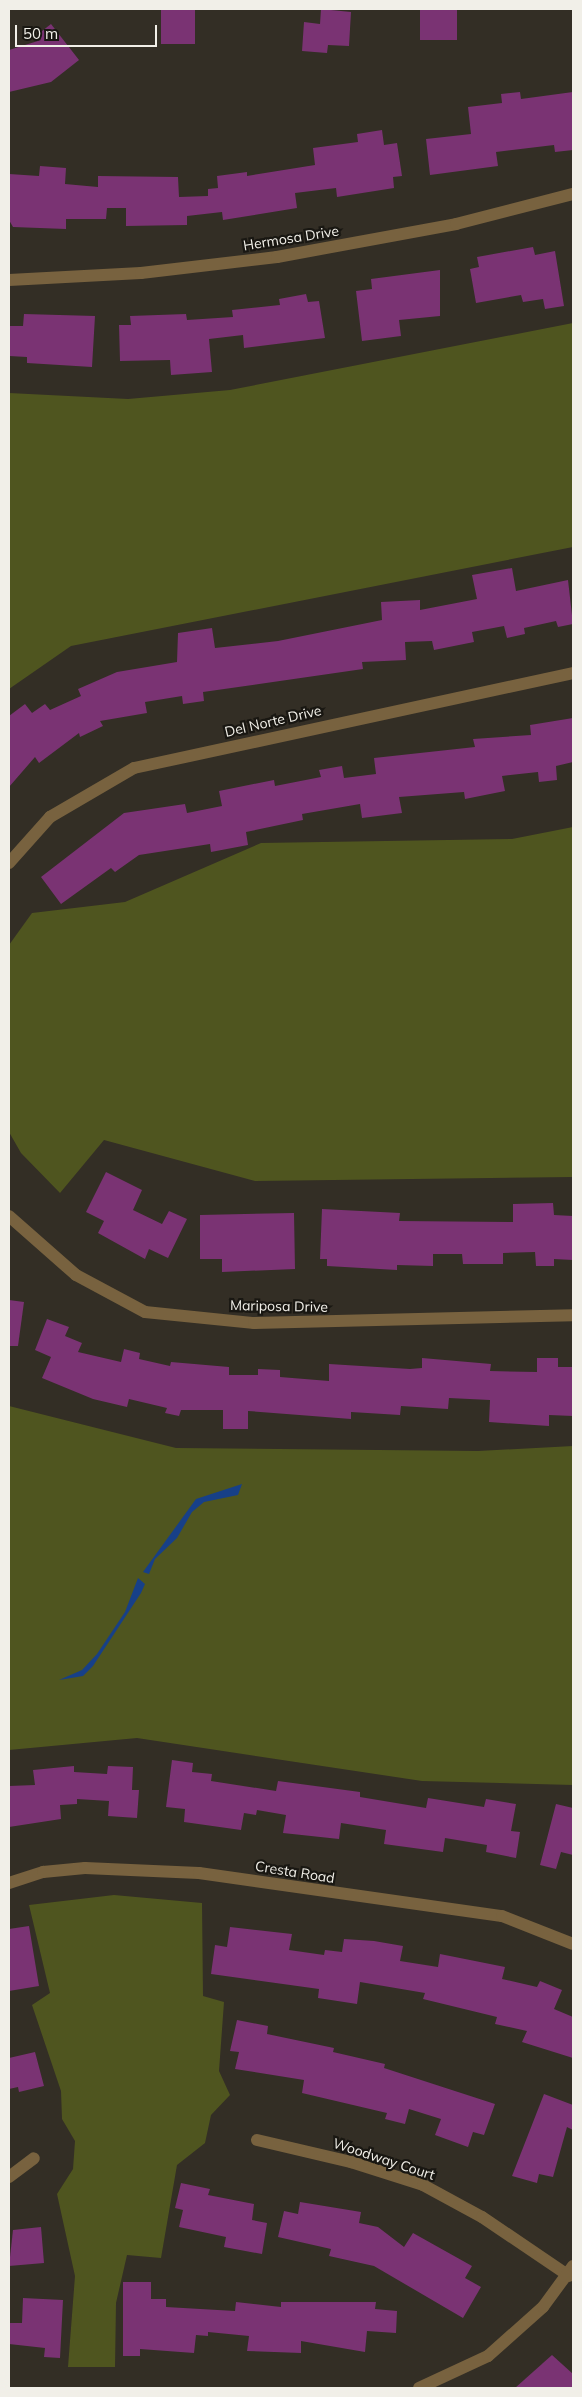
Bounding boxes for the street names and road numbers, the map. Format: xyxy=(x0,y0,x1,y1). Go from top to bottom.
street label: Hermosa Drive xyxy=(242,222,340,254)
street label: Del Norte Drive xyxy=(223,702,323,740)
street label: Mariposa Drive xyxy=(230,1297,328,1315)
street label: Cresta Road xyxy=(254,1857,336,1887)
street label: Woodway Court xyxy=(331,2135,437,2183)

